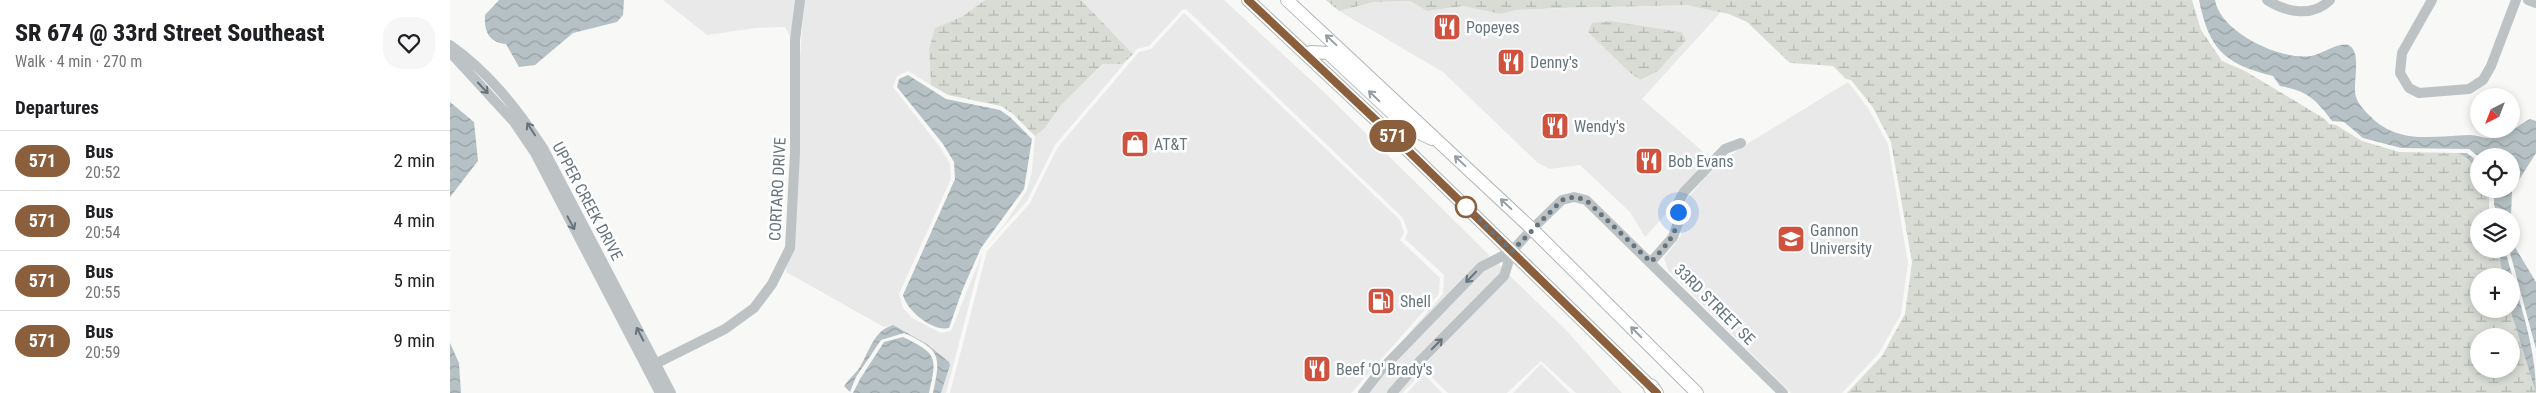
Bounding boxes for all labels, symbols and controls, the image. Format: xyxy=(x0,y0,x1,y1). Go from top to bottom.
restaurant icon: Popeyes xyxy=(1432,12,1462,42)
button: heart xyxy=(383,17,435,69)
place label: Popeyes xyxy=(1466,18,1519,37)
text: SR 674 @ 33rd Street Southeast xyxy=(15,19,324,47)
one-way arrow xyxy=(1324,34,1337,46)
restaurant icon: Denny's xyxy=(1496,47,1526,77)
text: Walk · 4 min · 270 m xyxy=(15,52,142,71)
place label: Denny's xyxy=(1530,53,1578,72)
one-way arrow xyxy=(477,81,489,94)
north arrow xyxy=(2470,88,2520,138)
map controls xyxy=(2470,88,2520,378)
one-way arrow xyxy=(1367,90,1380,102)
text: Departures xyxy=(15,96,99,119)
restaurant icon: Wendy's xyxy=(1540,111,1570,141)
place label: Wendy's xyxy=(1574,117,1625,136)
line badge: 571 xyxy=(1364,120,1422,152)
one-way arrow xyxy=(526,122,536,136)
text: 571 xyxy=(1379,125,1407,146)
shop icon: AT&T xyxy=(1120,129,1150,159)
place label: AT&T xyxy=(1154,135,1188,154)
street label: CORTARO DRIVE xyxy=(765,137,790,241)
street label: UPPER CREEK DRIVE xyxy=(548,139,627,264)
text: Bus xyxy=(85,140,114,163)
restaurant icon: Bob Evans xyxy=(1634,146,1664,176)
button: locate xyxy=(2470,148,2520,198)
text: 2 min xyxy=(393,149,435,172)
text: 571 xyxy=(29,150,56,171)
place label: Bob Evans xyxy=(1668,152,1734,171)
one-way arrow xyxy=(1454,155,1466,167)
text: 20:52 xyxy=(85,163,120,182)
unlabelled marker xyxy=(1455,196,1477,218)
one-way arrow xyxy=(1499,198,1512,210)
text: Bus xyxy=(85,200,114,223)
your location xyxy=(1666,200,1691,225)
button: layers xyxy=(2470,208,2520,258)
text: 4 min xyxy=(393,209,435,232)
text: 571 xyxy=(29,210,56,231)
one-way arrow xyxy=(567,215,577,230)
place label: Gannon University xyxy=(1810,221,1872,258)
text: 20:54 xyxy=(85,223,120,242)
school or university icon: Gannon University xyxy=(1776,224,1806,254)
text: Bus xyxy=(85,260,114,283)
street label: 33RD STREET SE xyxy=(1670,260,1759,349)
button: + xyxy=(2470,268,2520,318)
text: 5 min xyxy=(393,269,435,292)
text: 571 xyxy=(29,270,56,291)
one-way arrow xyxy=(1465,271,1477,283)
text: 20:55 xyxy=(85,283,120,302)
fuel station icon: Shell xyxy=(1366,286,1396,316)
place label: Shell xyxy=(1400,292,1431,311)
text: Bus xyxy=(85,320,114,343)
one-way arrow xyxy=(635,327,644,342)
one-way arrow xyxy=(1630,327,1642,339)
button: − xyxy=(2470,328,2520,378)
text: 9 min xyxy=(393,329,435,352)
text: 571 xyxy=(29,330,56,351)
one-way arrow xyxy=(1431,338,1443,351)
text: 20:59 xyxy=(85,343,120,362)
restaurant icon: Beef 'O' Brady's xyxy=(1302,354,1332,384)
place label: Beef 'O' Brady's xyxy=(1336,360,1433,379)

